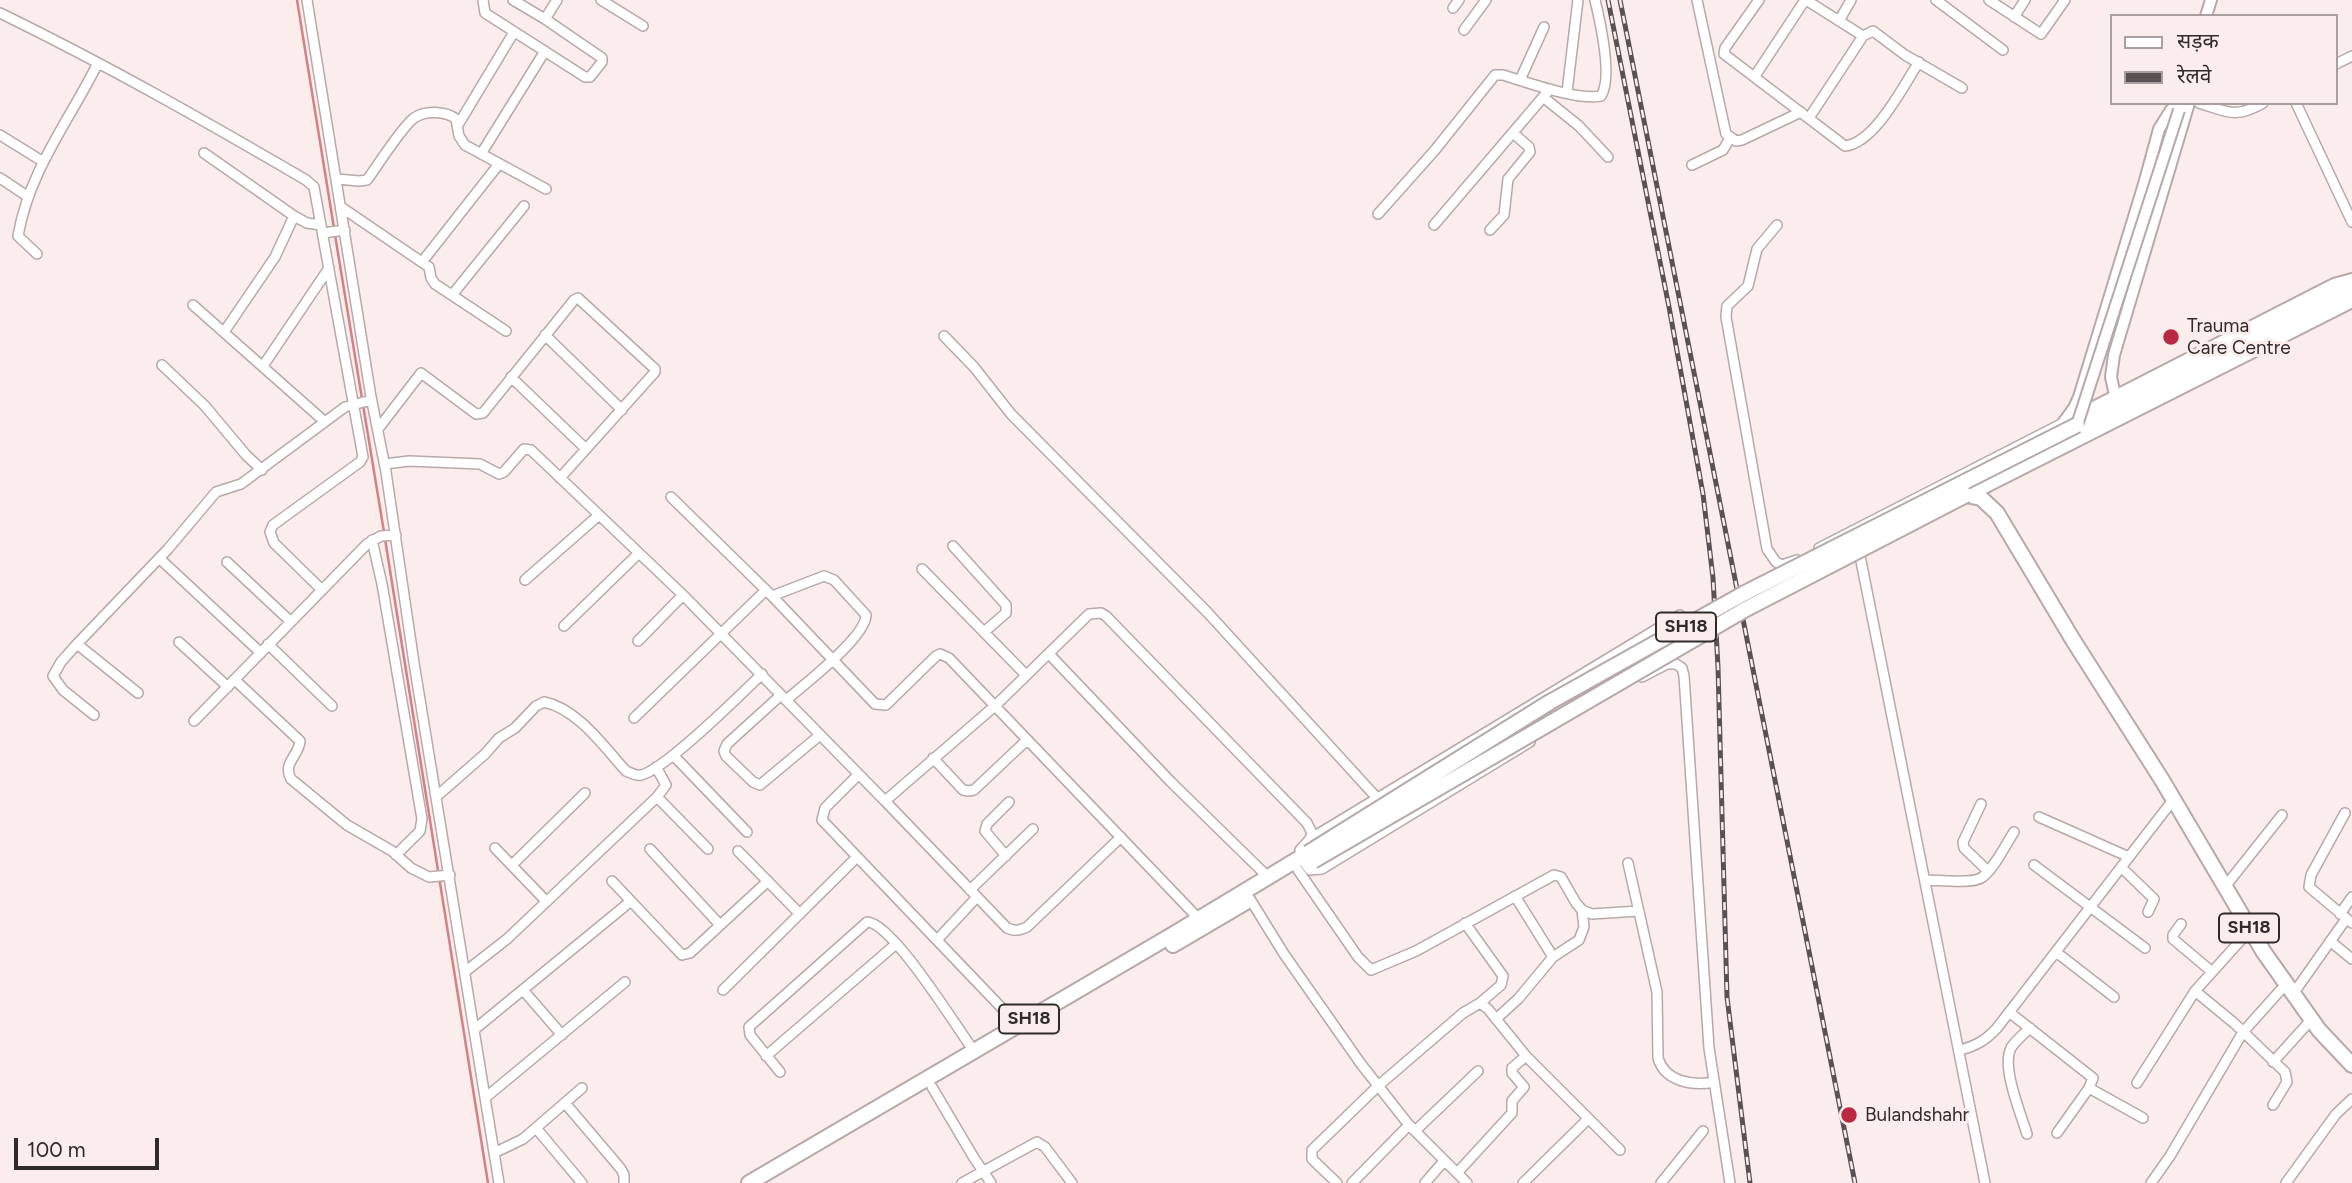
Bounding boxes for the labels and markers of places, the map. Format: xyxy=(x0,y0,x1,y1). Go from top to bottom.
place label: Trauma Care Centre xyxy=(2187,315,2291,359)
marker: Trauma Care Centre xyxy=(2161,327,2181,347)
place label: Bulandshahr xyxy=(1865,1104,1969,1126)
marker: Bulandshahr xyxy=(1839,1105,1859,1125)

